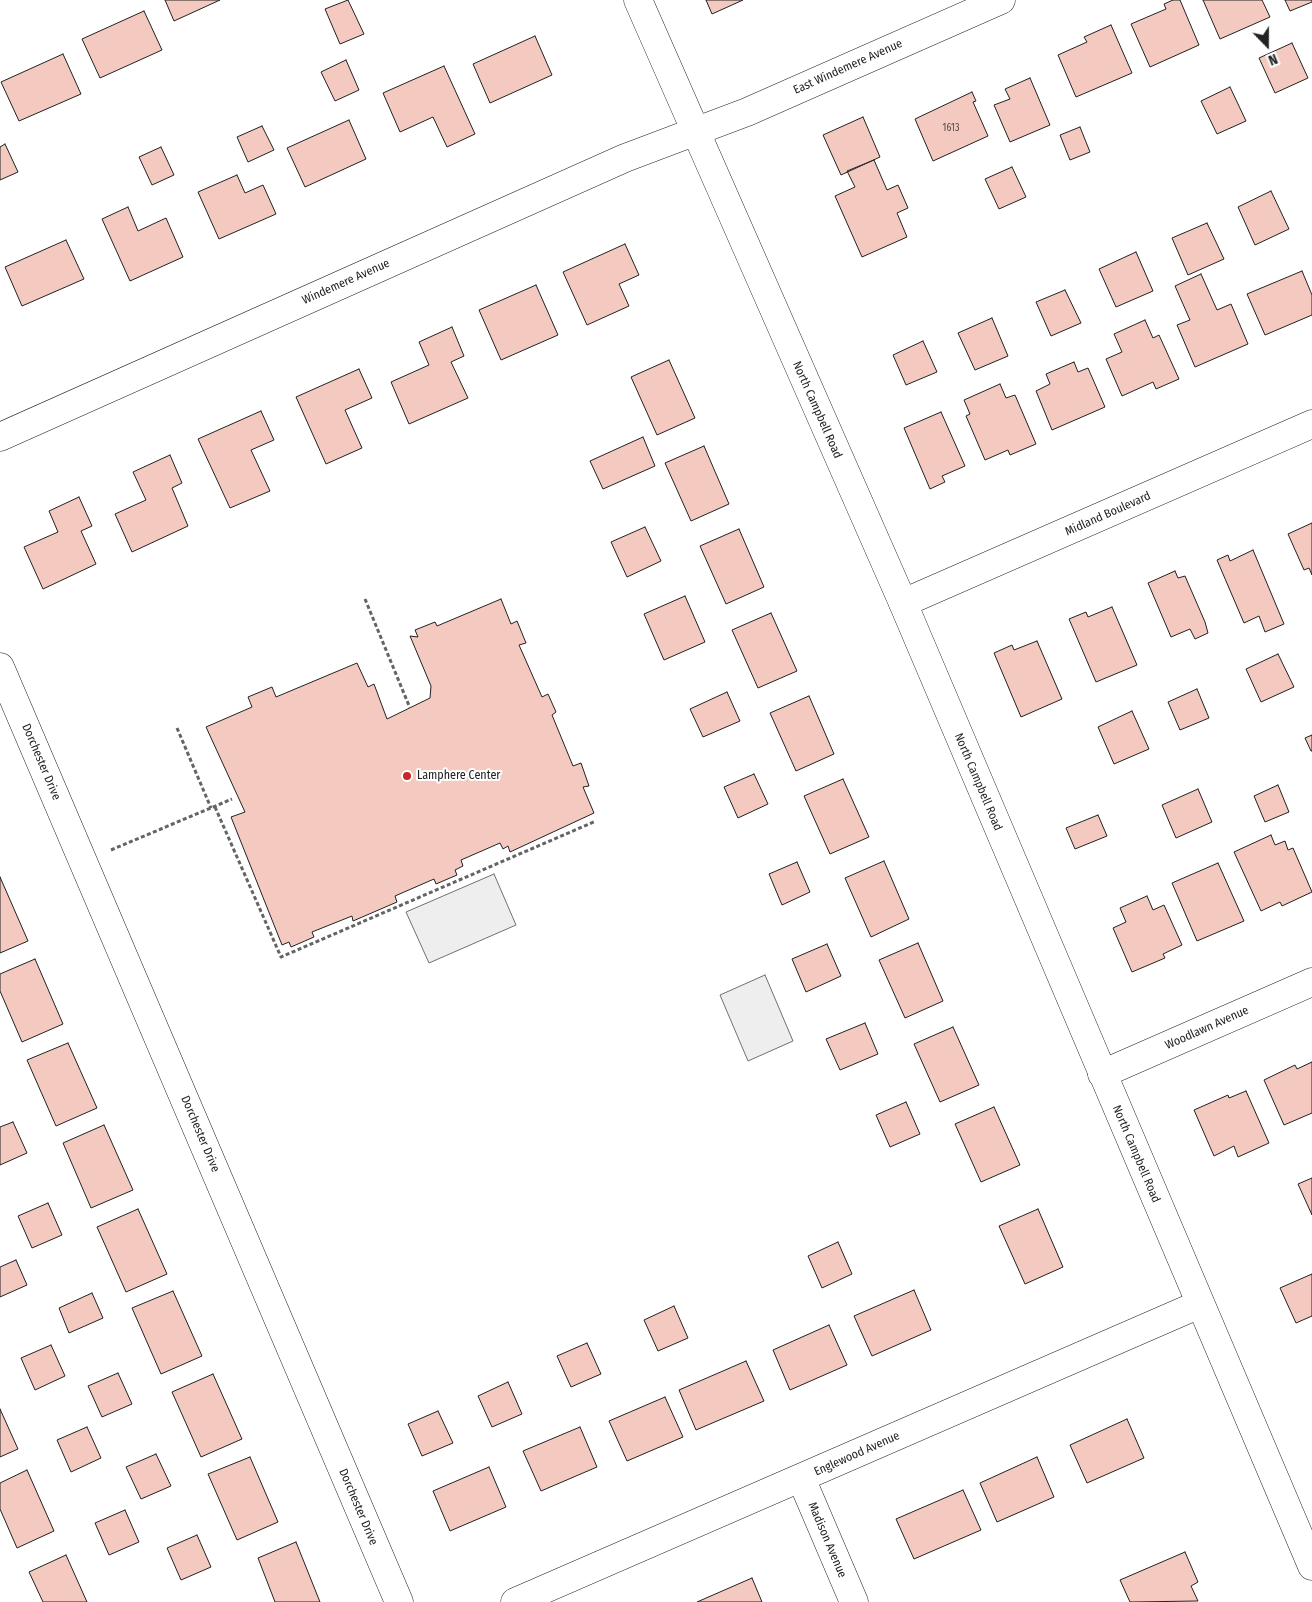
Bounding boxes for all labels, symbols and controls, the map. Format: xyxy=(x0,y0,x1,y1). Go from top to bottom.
north arrow xyxy=(1242,20,1292,70)
street label: East Windemere Avenue xyxy=(791,36,905,98)
text: N xyxy=(1266,50,1280,69)
house number: 1613 xyxy=(943,122,959,134)
street label: Windemere Avenue xyxy=(300,256,392,308)
street label: North Campbell Road xyxy=(789,359,845,461)
street label: Midland Boulevard xyxy=(1063,489,1153,539)
street label: Dorchester Drive xyxy=(18,722,64,802)
street label: North Campbell Road xyxy=(951,731,1005,833)
place label: Lamphere Center xyxy=(417,769,501,783)
marker: Lamphere Center xyxy=(401,770,413,782)
street label: Woodlawn Avenue xyxy=(1163,1003,1251,1053)
street label: Dorchester Drive xyxy=(177,1094,223,1174)
street label: North Campbell Road xyxy=(1109,1103,1163,1205)
street label: Englewood Avenue xyxy=(812,1429,902,1479)
street label: Dorchester Drive xyxy=(335,1467,381,1547)
street label: Madison Avenue xyxy=(805,1500,849,1580)

